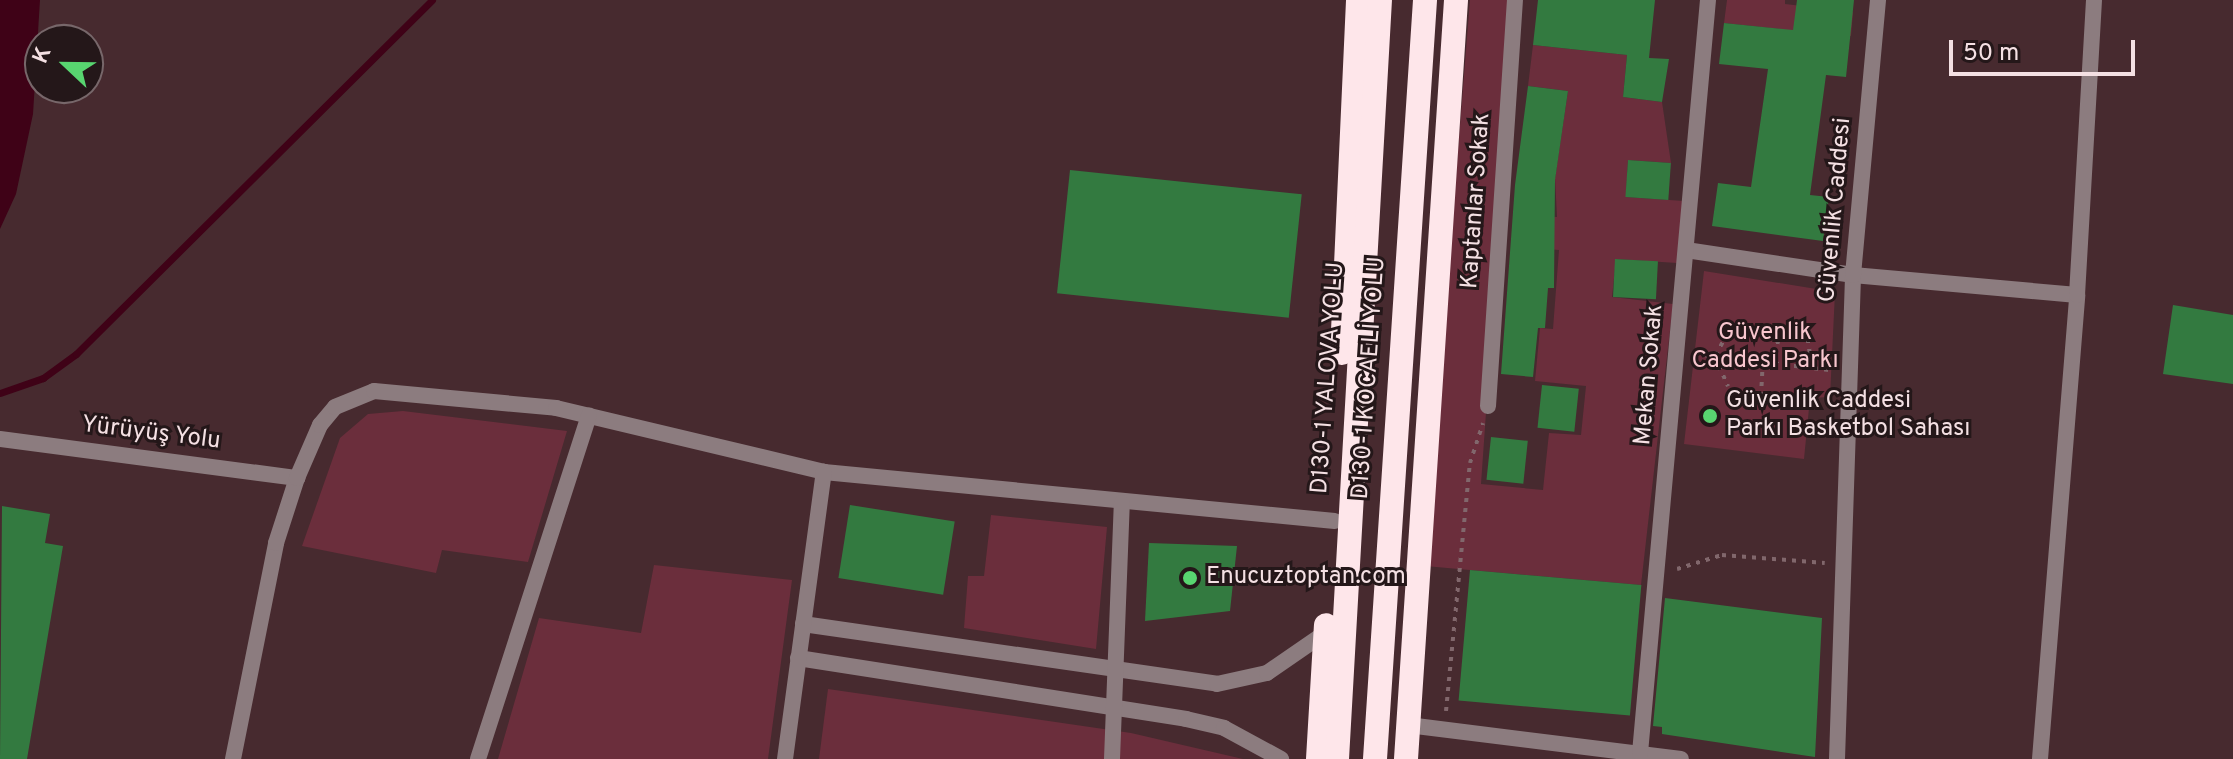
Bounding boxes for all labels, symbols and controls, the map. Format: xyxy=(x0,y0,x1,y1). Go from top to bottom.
north arrow xyxy=(24,24,104,104)
scale bar xyxy=(1953,24,2139,74)
text: 50 m xyxy=(1963,39,2019,69)
text: K xyxy=(28,43,59,68)
street label: Kaptanlar Sokak xyxy=(1456,112,1498,290)
street label: Güvenlik Caddesi xyxy=(1814,117,1858,303)
street label: D130-1 KOCAELİ YOLU xyxy=(1347,255,1393,501)
street label: D130-1 YALOVA YOLU xyxy=(1306,260,1352,496)
street label: Mekan Sokak xyxy=(1629,303,1671,447)
park label: Güvenlik Caddesi Parkı xyxy=(1692,320,1838,376)
place label: Güvenlik Caddesi Parkı Basketbol Sahası xyxy=(1726,388,1970,444)
marker: Güvenlik Caddesi Parkı Basketbol Sahası xyxy=(1701,407,1719,425)
street label: Yürüyüş Yolu xyxy=(79,411,223,457)
place label: Enucuztoptan.com xyxy=(1206,564,1406,592)
marker: Enucuztoptan.com xyxy=(1181,569,1199,587)

